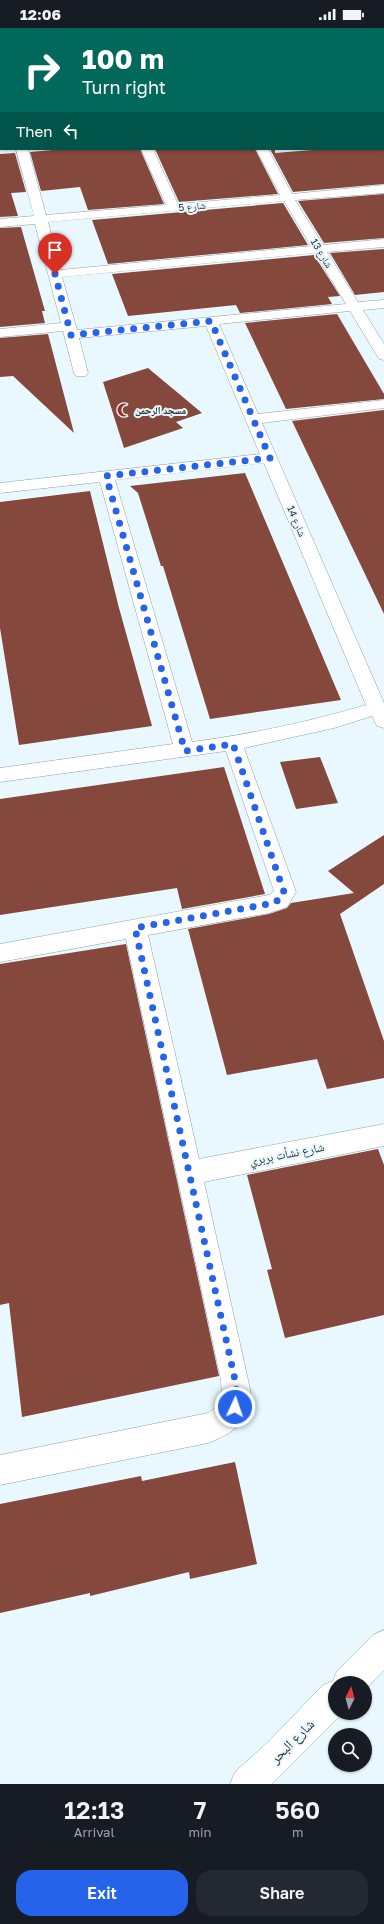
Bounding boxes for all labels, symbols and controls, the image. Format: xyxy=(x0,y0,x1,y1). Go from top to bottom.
text: 12:06 xyxy=(20,5,61,23)
text: 100 m xyxy=(82,42,164,75)
icon: right xyxy=(16,44,68,96)
text: Turn right xyxy=(82,76,166,98)
icon: left xyxy=(60,120,82,142)
text: Then xyxy=(16,122,52,140)
street label: شارع 5 xyxy=(178,199,207,214)
pin xyxy=(38,233,72,274)
street label: شارع 13 xyxy=(308,236,336,271)
icon: arrive xyxy=(44,239,66,261)
mosque icon: مسجد الرحمن xyxy=(116,402,132,418)
place label: مسجد الرحمن xyxy=(135,404,186,417)
street label: شارع 14 xyxy=(284,504,309,539)
street label: شارع نشأت بربري xyxy=(248,1139,326,1171)
position arrow xyxy=(214,1386,256,1428)
north arrow xyxy=(328,1676,372,1720)
map controls xyxy=(328,1676,372,1772)
street label: شارع البحر xyxy=(265,1715,319,1768)
button: search xyxy=(328,1728,372,1772)
text: 12:13 xyxy=(64,1795,124,1824)
text: 7 xyxy=(193,1795,206,1824)
text: 560 xyxy=(275,1795,320,1824)
text: Arrival xyxy=(74,1824,115,1840)
text: min xyxy=(188,1824,211,1840)
text: m xyxy=(292,1824,303,1840)
button: Exit xyxy=(16,1870,188,1916)
button: Share xyxy=(196,1870,368,1916)

